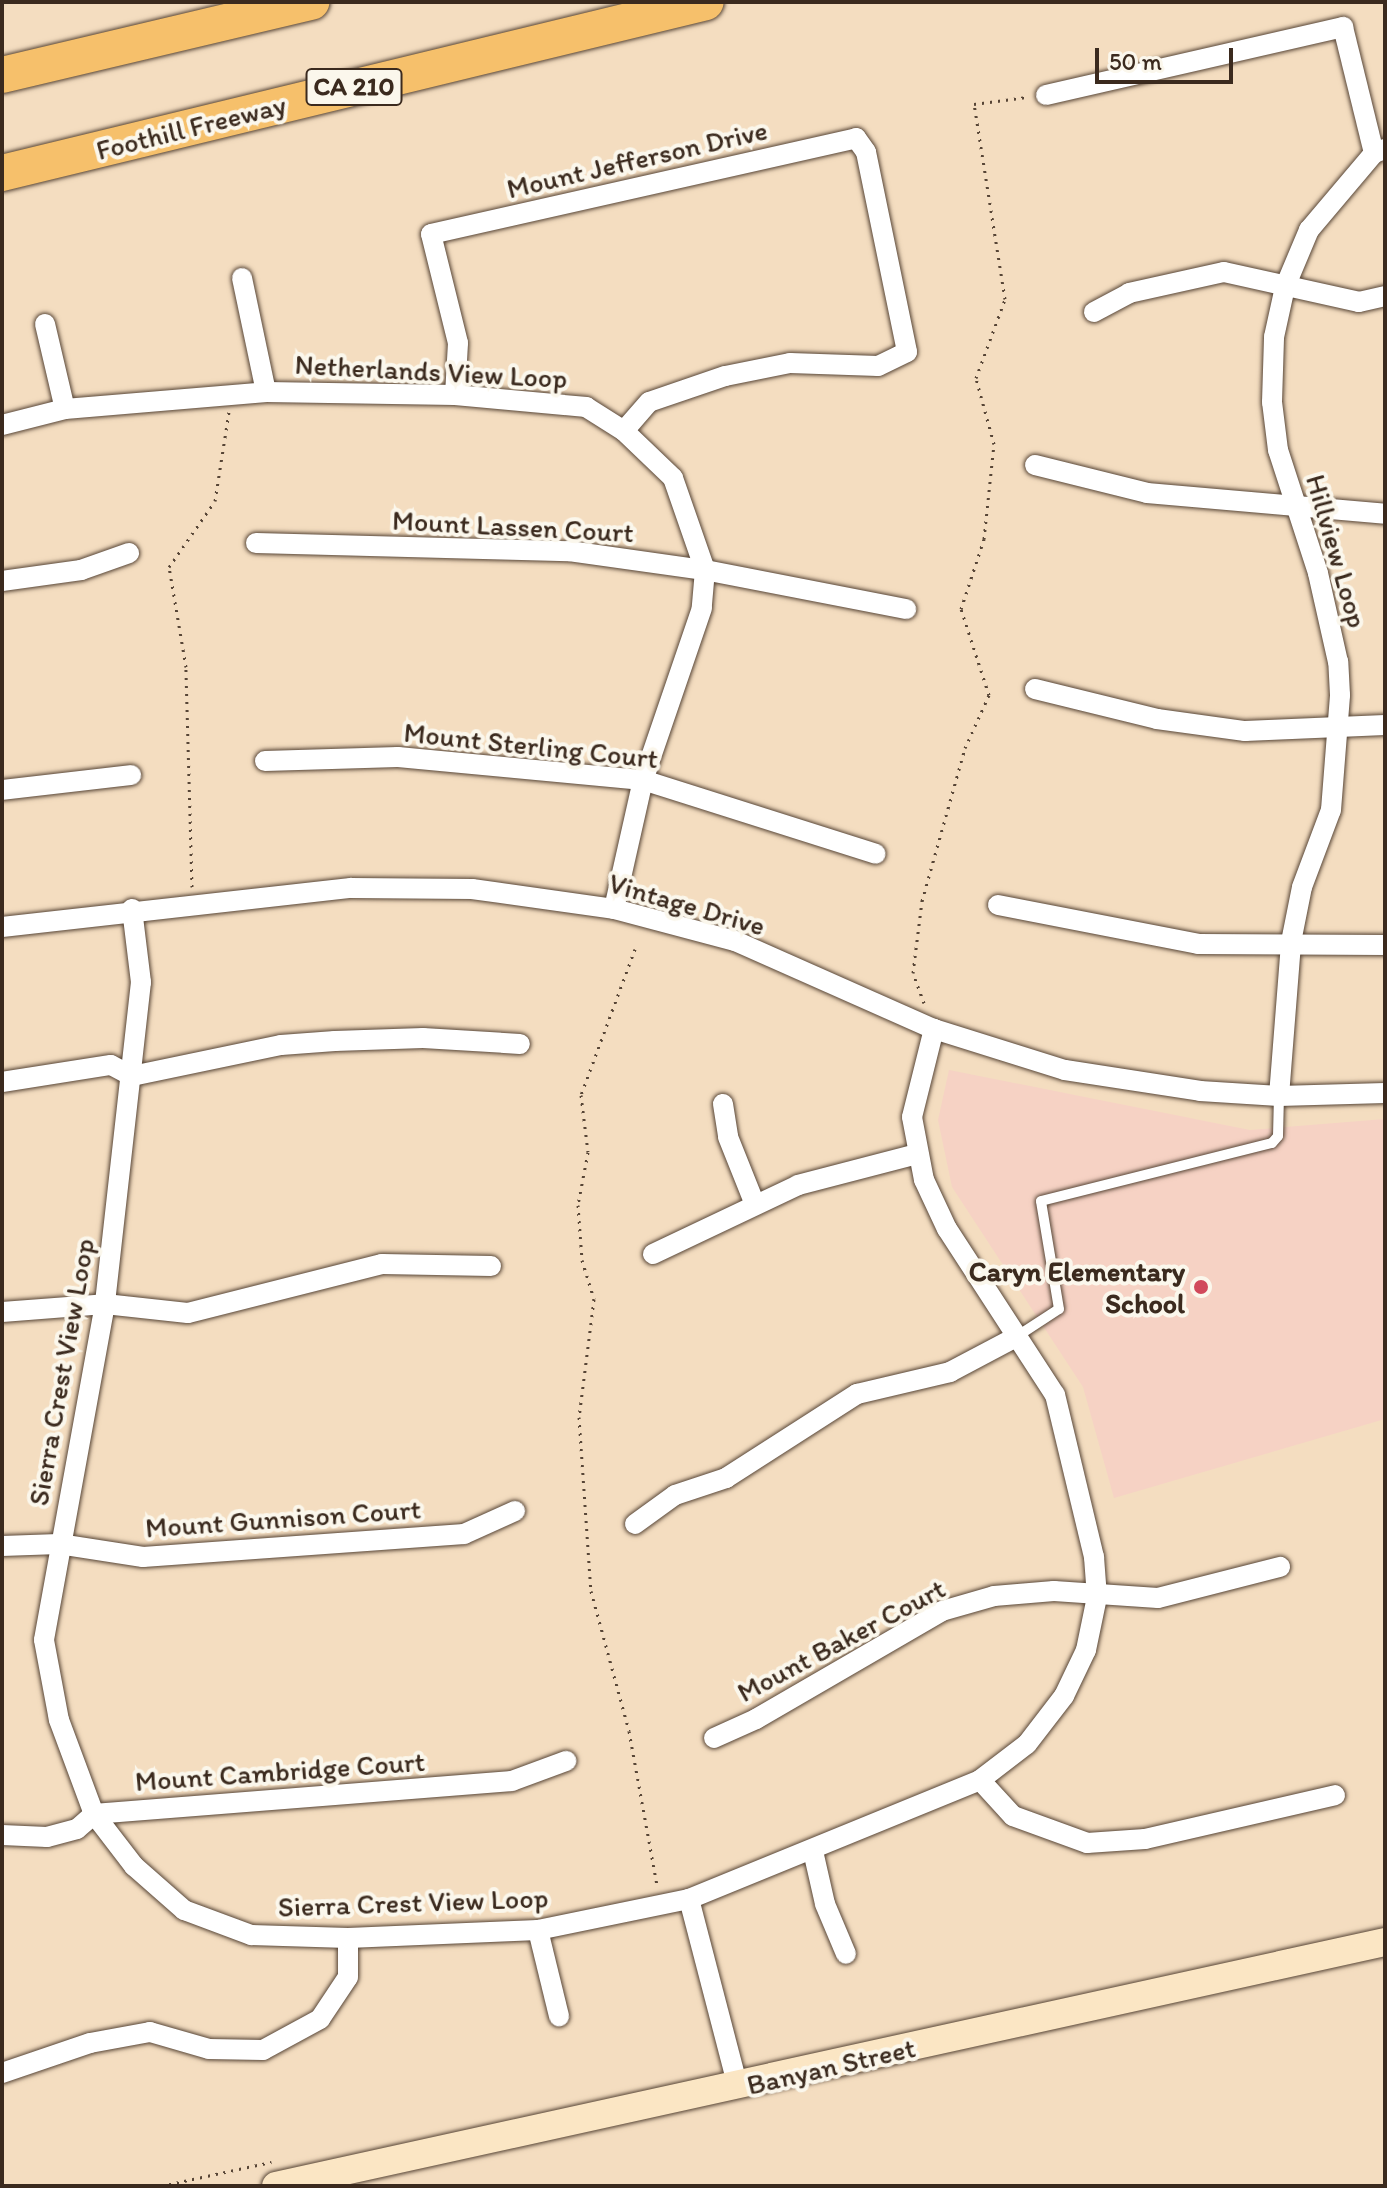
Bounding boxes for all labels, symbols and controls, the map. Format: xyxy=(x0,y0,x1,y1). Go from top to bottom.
scale bar xyxy=(1099,32,1237,82)
text: 50 m xyxy=(1109,47,1162,76)
road number: CA 210 xyxy=(304,65,404,109)
street label: Foothill Freeway xyxy=(92,87,290,167)
street label: Mount Jefferson Drive xyxy=(503,112,771,206)
street label: Netherlands View Loop xyxy=(294,347,568,395)
street label: Hillview Loop xyxy=(1299,470,1375,632)
street label: Mount Lassen Court xyxy=(391,503,635,549)
street label: Mount Sterling Court xyxy=(402,715,660,775)
street label: Vintage Drive xyxy=(605,866,769,942)
street label: Sierra Crest View Loop xyxy=(21,1236,101,1508)
place label: Caryn Elementary School xyxy=(969,1254,1185,1320)
marker: Caryn Elementary School xyxy=(1192,1278,1210,1296)
street label: Mount Gunnison Court xyxy=(145,1492,421,1544)
street label: Mount Baker Court xyxy=(731,1571,951,1709)
street label: Mount Cambridge Court xyxy=(133,1744,427,1798)
street label: Sierra Crest View Loop xyxy=(277,1880,549,1924)
street label: Banyan Street xyxy=(744,2030,918,2102)

